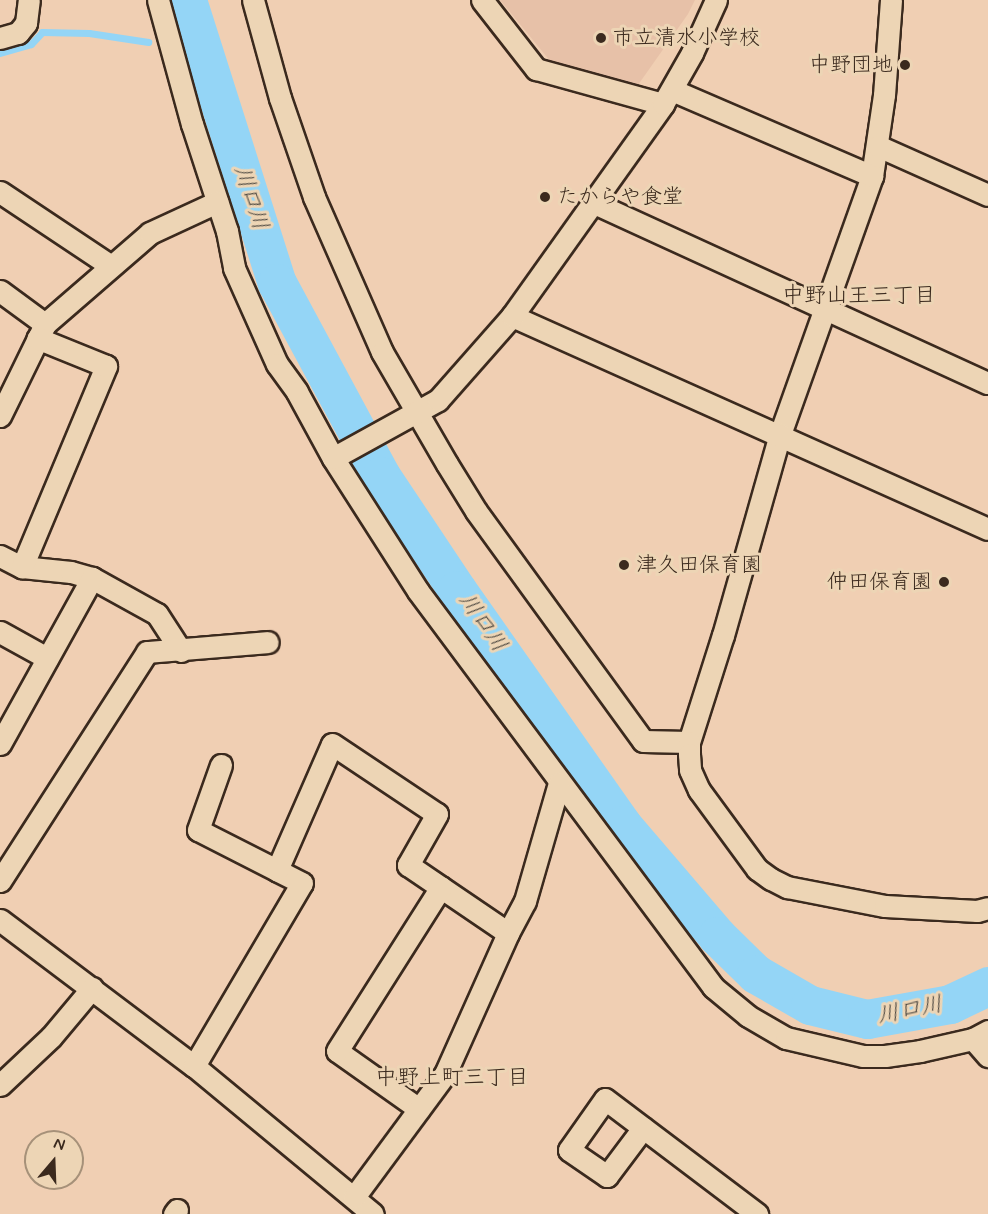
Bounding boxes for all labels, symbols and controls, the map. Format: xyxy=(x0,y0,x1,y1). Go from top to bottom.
place label: 市立清水小学校 xyxy=(613,25,760,51)
marker: 市立清水小学校 xyxy=(594,31,608,45)
place label: 中野団地 xyxy=(809,52,893,78)
marker: 中野団地 xyxy=(898,58,912,72)
water label: 川口川 xyxy=(227,163,273,233)
place label: たからや食堂 xyxy=(557,184,683,210)
marker: たからや食堂 xyxy=(538,190,552,204)
district label: 中野山王三丁目 xyxy=(782,284,936,310)
place label: 津久田保育園 xyxy=(636,552,762,578)
marker: 津久田保育園 xyxy=(617,558,631,572)
place label: 仲田保育園 xyxy=(827,569,932,595)
marker: 仲田保育園 xyxy=(937,575,951,589)
water label: 川口川 xyxy=(452,588,512,658)
water label: 川口川 xyxy=(875,992,945,1030)
district label: 中野上町三丁目 xyxy=(375,1066,529,1092)
north arrow xyxy=(24,1130,84,1190)
text: N xyxy=(51,1133,68,1156)

